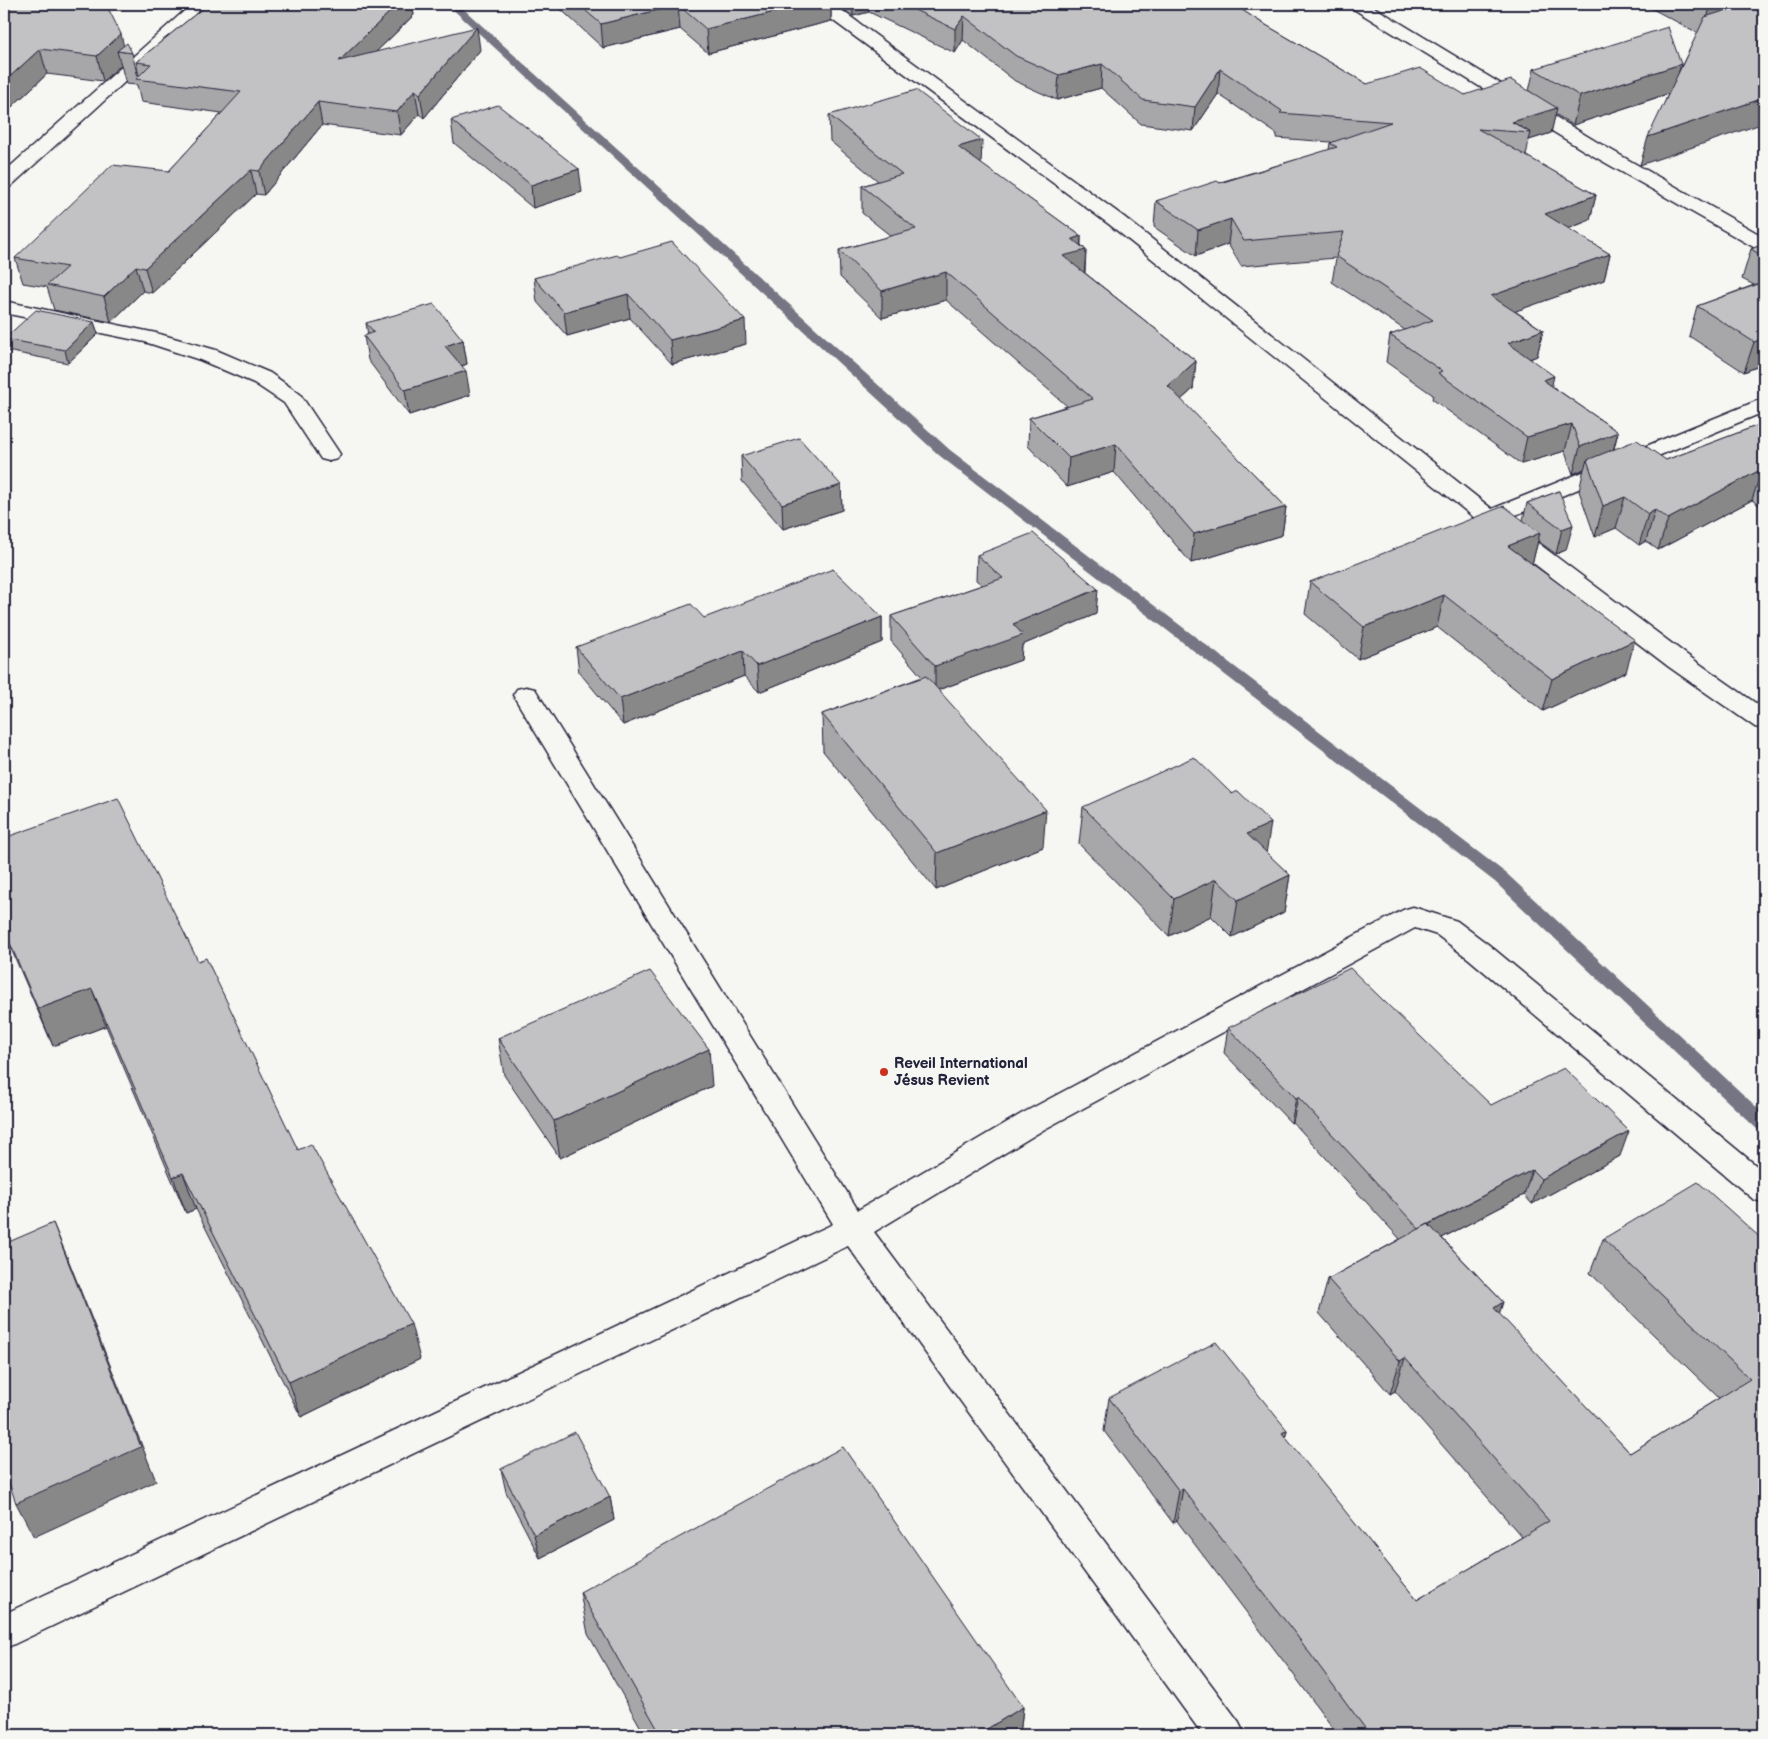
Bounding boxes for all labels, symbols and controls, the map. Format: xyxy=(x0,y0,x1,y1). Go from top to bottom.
place label: Reveil International Jésus Revient xyxy=(894,1054,1028,1090)
marker: Reveil International Jésus Revient xyxy=(878,1066,890,1078)

